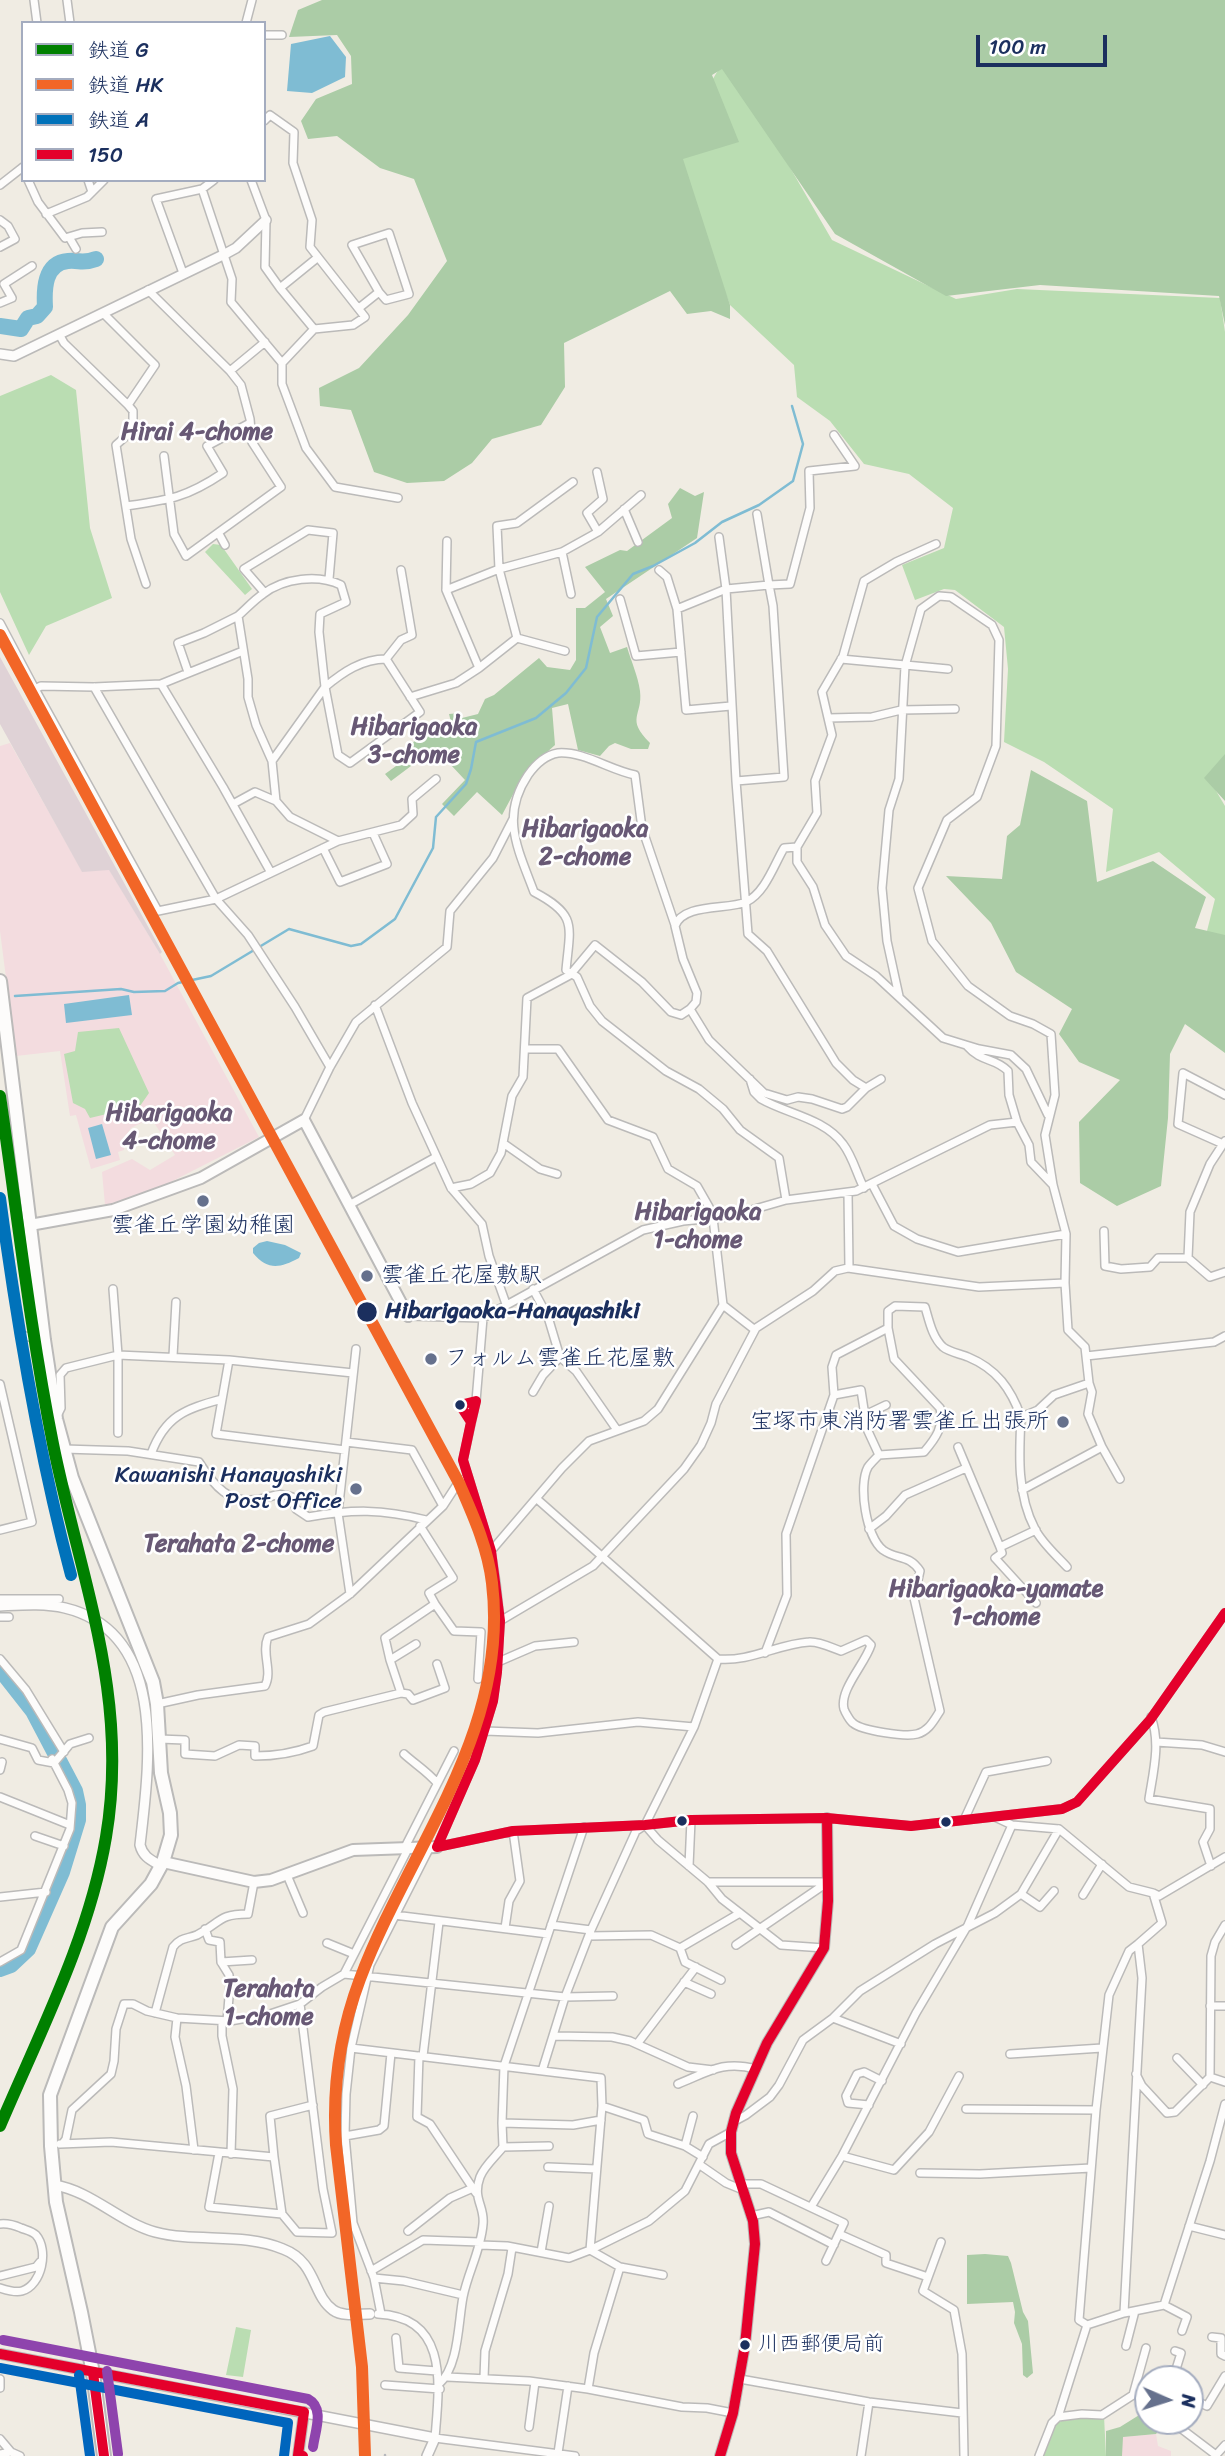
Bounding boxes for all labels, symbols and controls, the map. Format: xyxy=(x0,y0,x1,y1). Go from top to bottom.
legend xyxy=(21,21,266,182)
scale bar xyxy=(980,21,1111,65)
text: 100 m xyxy=(989,28,1046,66)
text: 鉄道 G xyxy=(88,31,149,69)
text: 鉄道 HK xyxy=(88,66,163,104)
text: 鉄道 A xyxy=(88,101,149,139)
text: 150 xyxy=(88,136,123,174)
district label: Hirai 4-chome xyxy=(121,419,273,447)
district label: Hibarigaoka 3-chome xyxy=(351,714,477,770)
district label: Hibarigaoka 2-chome xyxy=(522,816,648,872)
district label: Hibarigaoka 4-chome xyxy=(106,1100,232,1156)
marker: 雲雀丘学園幼稚園 xyxy=(195,1193,211,1209)
district label: Hibarigaoka 1-chome xyxy=(635,1199,761,1255)
place label: 雲雀丘学園幼稚園 xyxy=(111,1212,295,1240)
place label: 雲雀丘花屋敷駅 xyxy=(381,1262,542,1290)
marker: 雲雀丘花屋敷駅 xyxy=(359,1268,375,1284)
place label: Hibarigaoka-Hanayashiki xyxy=(385,1298,639,1326)
marker: Hibarigaoka-Hanayashiki xyxy=(355,1300,379,1324)
place label: フォルム雲雀丘花屋敷 xyxy=(445,1345,675,1373)
marker: フォルム雲雀丘花屋敷 xyxy=(423,1351,439,1367)
unlabelled marker xyxy=(453,1398,467,1412)
place label: 宝塚市東消防署雲雀丘出張所 xyxy=(750,1408,1049,1436)
marker: 宝塚市東消防署雲雀丘出張所 xyxy=(1055,1414,1071,1430)
place label: Kawanishi Hanayashiki Post Office xyxy=(115,1462,342,1516)
marker: Kawanishi Hanayashiki Post Office xyxy=(348,1481,364,1497)
district label: Terahata 2-chome xyxy=(144,1531,334,1559)
district label: Hibarigaoka-yamate 1-chome xyxy=(889,1576,1103,1632)
unlabelled marker xyxy=(675,1814,689,1828)
unlabelled marker xyxy=(939,1815,953,1829)
district label: Terahata 1-chome xyxy=(223,1976,315,2032)
place label: 川西郵便局前 xyxy=(758,2332,884,2358)
marker: 川西郵便局前 xyxy=(738,2338,752,2352)
north arrow xyxy=(1134,2365,1204,2435)
text: N xyxy=(1172,2394,1205,2408)

